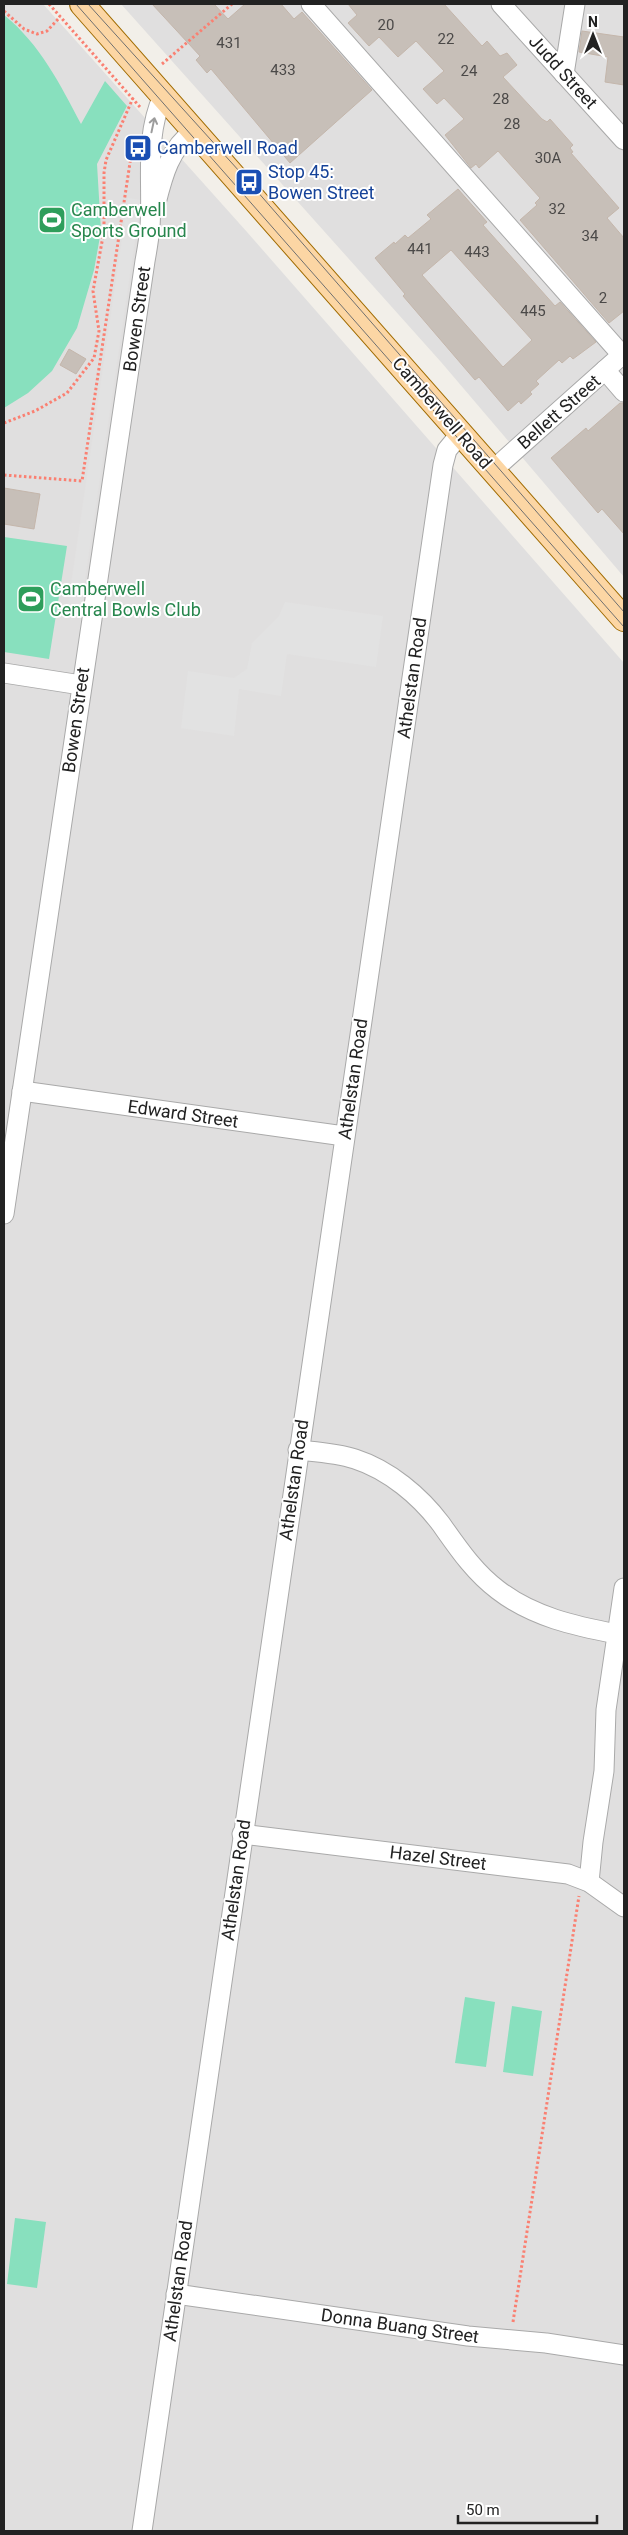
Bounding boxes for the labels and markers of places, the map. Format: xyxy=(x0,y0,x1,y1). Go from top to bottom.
bus stop icon: Camberwell Road xyxy=(123,133,153,163)
place label: Camberwell Road xyxy=(157,137,298,158)
place label: Stop 45: Bowen Street xyxy=(268,161,375,203)
bus stop icon: Stop 45: Bowen Street xyxy=(234,167,264,197)
place label: Camberwell Sports Ground xyxy=(71,199,187,241)
sports icon: Camberwell Sports Ground xyxy=(37,205,67,235)
place label: Camberwell Central Bowls Club xyxy=(50,578,201,620)
sports icon: Camberwell Central Bowls Club xyxy=(16,584,46,614)

